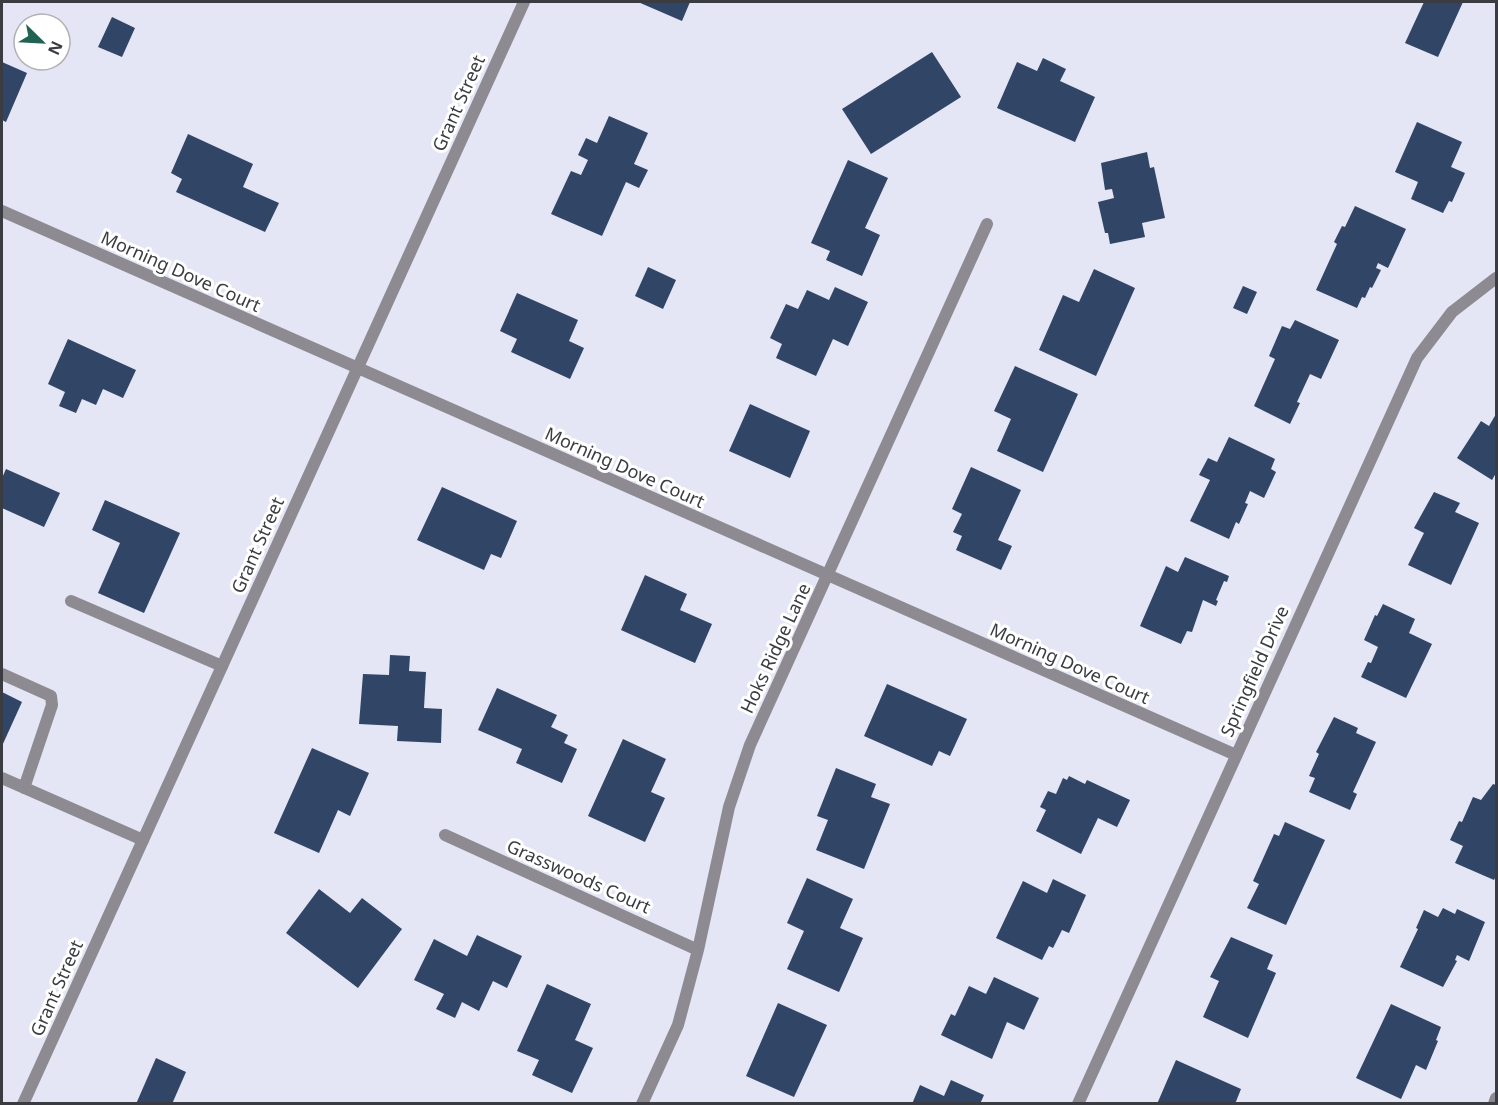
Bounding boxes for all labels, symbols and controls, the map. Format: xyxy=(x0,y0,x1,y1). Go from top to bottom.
north arrow xyxy=(12,12,72,72)
text: N xyxy=(43,38,68,59)
street label: Grant Street xyxy=(426,51,490,155)
street label: Morning Dove Court xyxy=(97,225,265,317)
street label: Morning Dove Court xyxy=(541,421,709,513)
street label: Grant Street xyxy=(225,493,289,597)
street label: Hoks Ridge Lane xyxy=(734,579,816,717)
street label: Springfield Drive xyxy=(1214,602,1294,740)
street label: Morning Dove Court xyxy=(986,617,1154,709)
street label: Grasswoods Court xyxy=(503,833,655,919)
street label: Grant Street xyxy=(24,936,88,1040)

